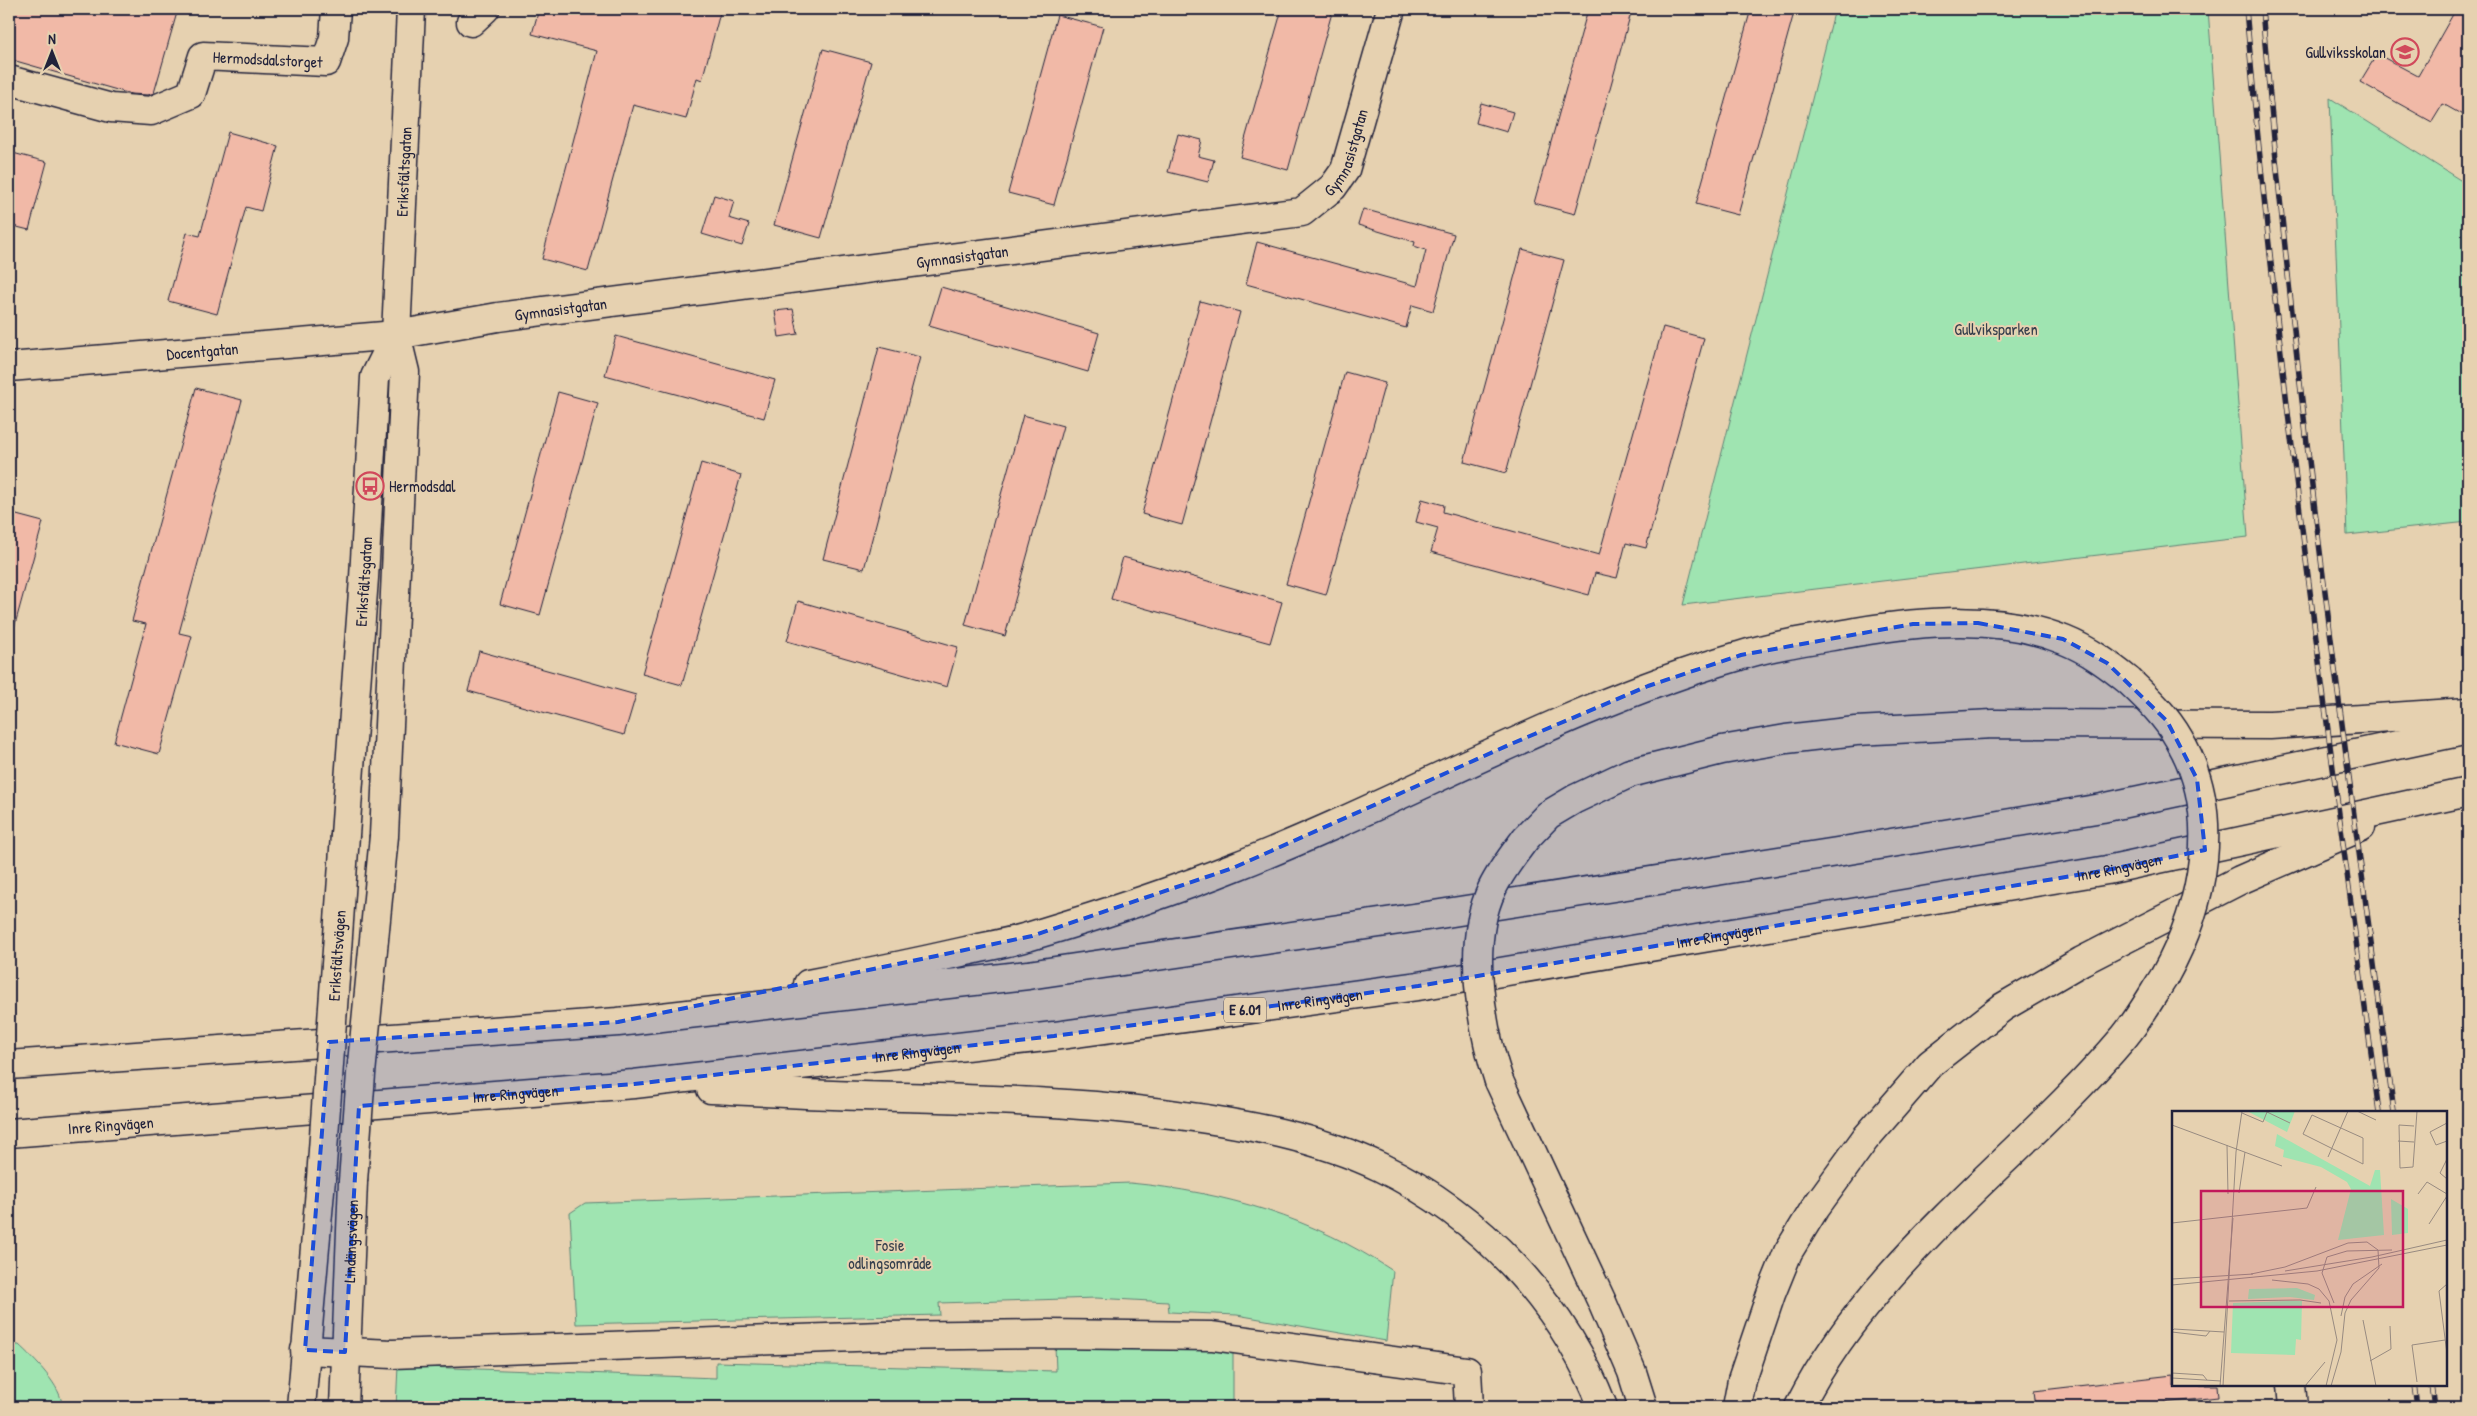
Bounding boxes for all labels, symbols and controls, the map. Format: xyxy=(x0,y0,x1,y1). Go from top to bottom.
north arrow xyxy=(28,28,78,78)
text: N xyxy=(48,29,56,48)
school or university icon: Gullviksskolan xyxy=(2390,37,2420,67)
place label: Gullviksskolan xyxy=(2305,41,2386,63)
street label: Hermodsdalstorget xyxy=(212,45,324,73)
street label: Gymnasistgatan xyxy=(1319,106,1373,201)
street label: Eriksfältsgatan xyxy=(390,126,417,217)
street label: Gymnasistgatan xyxy=(915,239,1010,273)
street label: Gymnasistgatan xyxy=(513,292,608,326)
park label: Gullviksparken xyxy=(1954,318,2038,340)
street label: Docentgatan xyxy=(166,337,239,365)
bus stop icon: Hermodsdal xyxy=(355,471,385,501)
place label: Hermodsdal xyxy=(389,475,456,497)
street label: Eriksfältsgatan xyxy=(349,536,377,627)
street label: Inre Ringvägen xyxy=(2075,848,2163,886)
street label: Eriksfältsvägen xyxy=(322,909,351,1002)
street label: Inre Ringvägen xyxy=(1675,917,1763,953)
street label: Inre Ringvägen xyxy=(1276,983,1364,1016)
road number: E 6.01 xyxy=(1224,998,1266,1022)
street label: Inre Ringvägen xyxy=(873,1036,961,1067)
street label: Inre Ringvägen xyxy=(472,1079,559,1108)
street label: Inre Ringvägen xyxy=(67,1111,154,1139)
inset map xyxy=(2172,1111,2447,1386)
street label: Lindängsvägen xyxy=(338,1199,363,1283)
park label: Fosie odlingsområde xyxy=(848,1234,932,1274)

